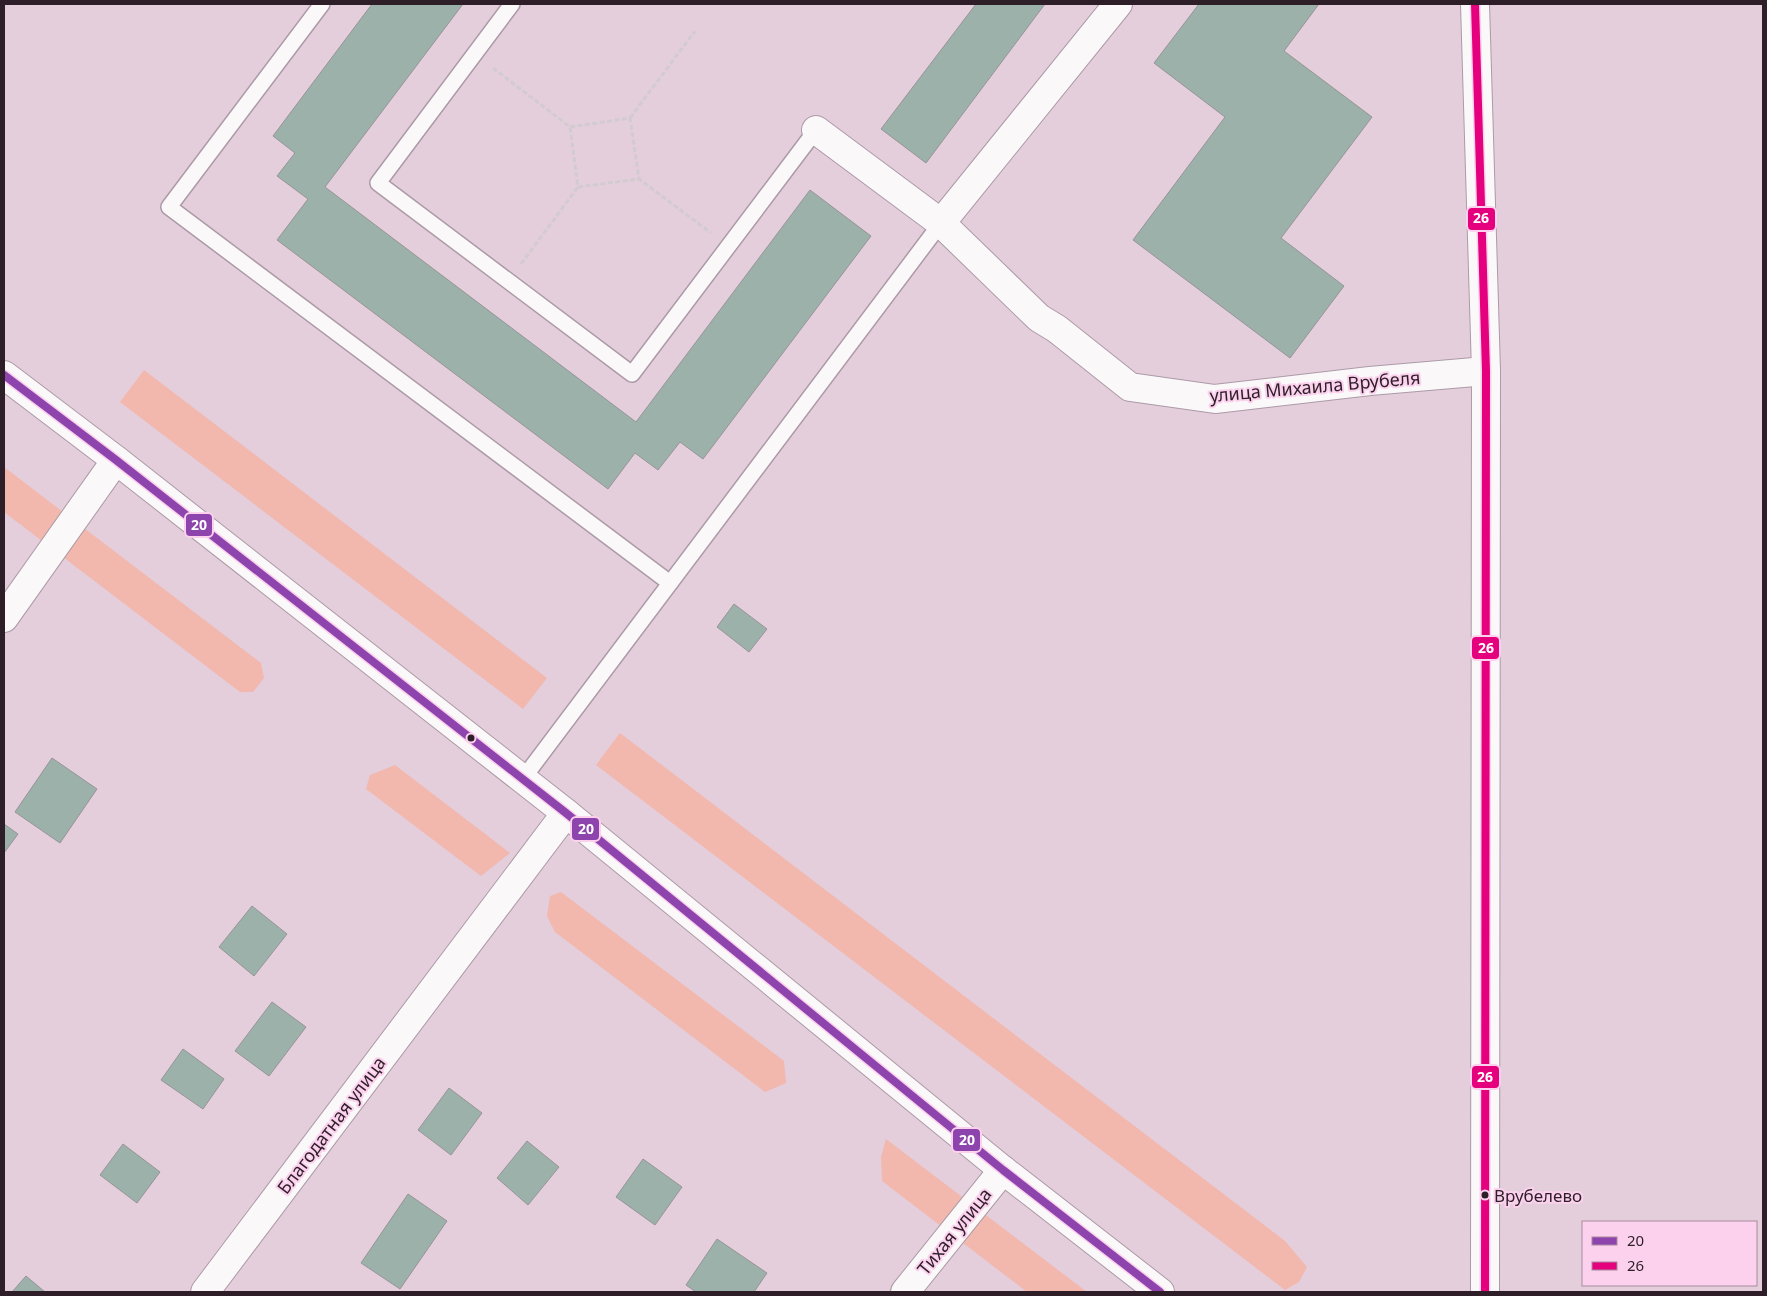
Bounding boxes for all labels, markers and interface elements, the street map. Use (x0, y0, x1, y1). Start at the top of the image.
line badge: 26 (1467, 207, 1496, 231)
text: 26 (1473, 208, 1489, 227)
street label: улица Михаила Врубеля (1209, 365, 1421, 407)
line badge: 20 (185, 513, 213, 537)
text: 20 (191, 515, 207, 534)
line badge: 26 (1471, 636, 1500, 660)
text: 26 (1478, 638, 1494, 657)
unlabelled marker (466, 733, 476, 743)
line badge: 20 (571, 817, 600, 841)
text: 20 (578, 819, 594, 838)
street label: Благодатная улица (271, 1051, 391, 1199)
line badge: 26 (1471, 1065, 1500, 1089)
text: 26 (1477, 1067, 1493, 1086)
line badge: 20 (952, 1128, 981, 1152)
text: 20 (959, 1130, 975, 1149)
street label: Тихая улица (911, 1182, 997, 1280)
place label: Врубелево (1494, 1184, 1582, 1207)
marker: Врубелево (1480, 1190, 1490, 1200)
legend (1582, 1221, 1757, 1286)
text: 20 (1627, 1230, 1644, 1250)
text: 26 (1627, 1255, 1644, 1275)

